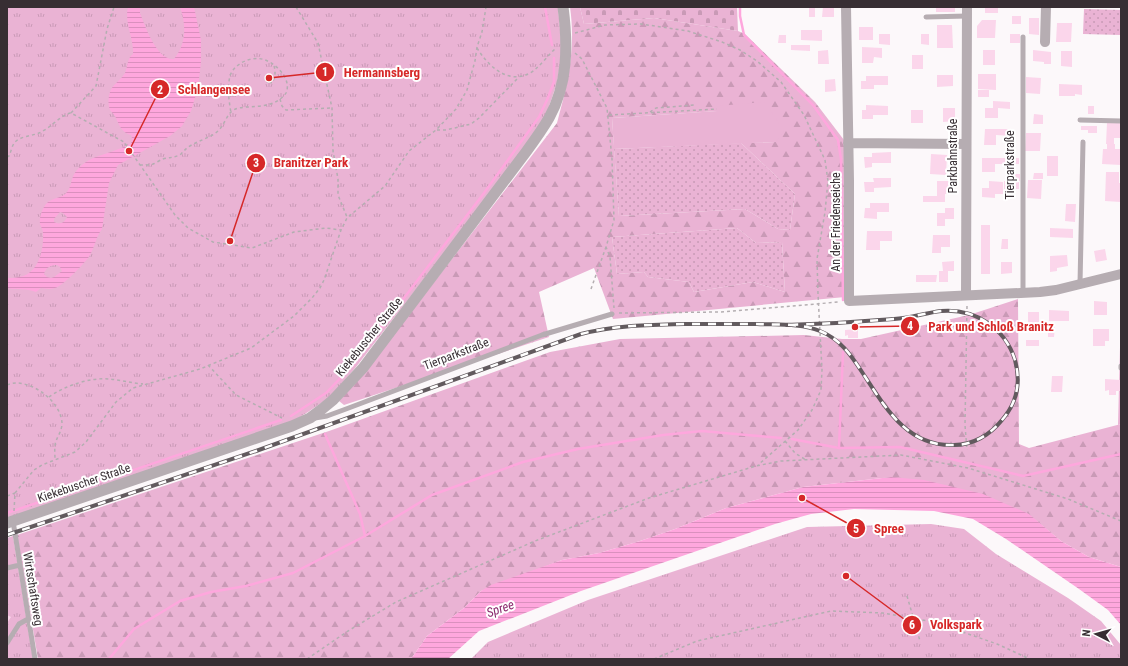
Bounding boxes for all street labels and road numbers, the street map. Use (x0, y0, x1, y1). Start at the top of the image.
street label: Parkbahnstraße (946, 118, 960, 193)
street label: Tierparkstraße (1003, 130, 1017, 200)
street label: An der Friedenseiche (829, 172, 843, 272)
street label: Kiekebuscher Straße (333, 295, 405, 379)
street label: Tierparkstraße (421, 335, 491, 373)
street label: Kiekebuscher Straße (36, 460, 133, 505)
street label: Wirtschaftsweg (20, 551, 46, 627)

